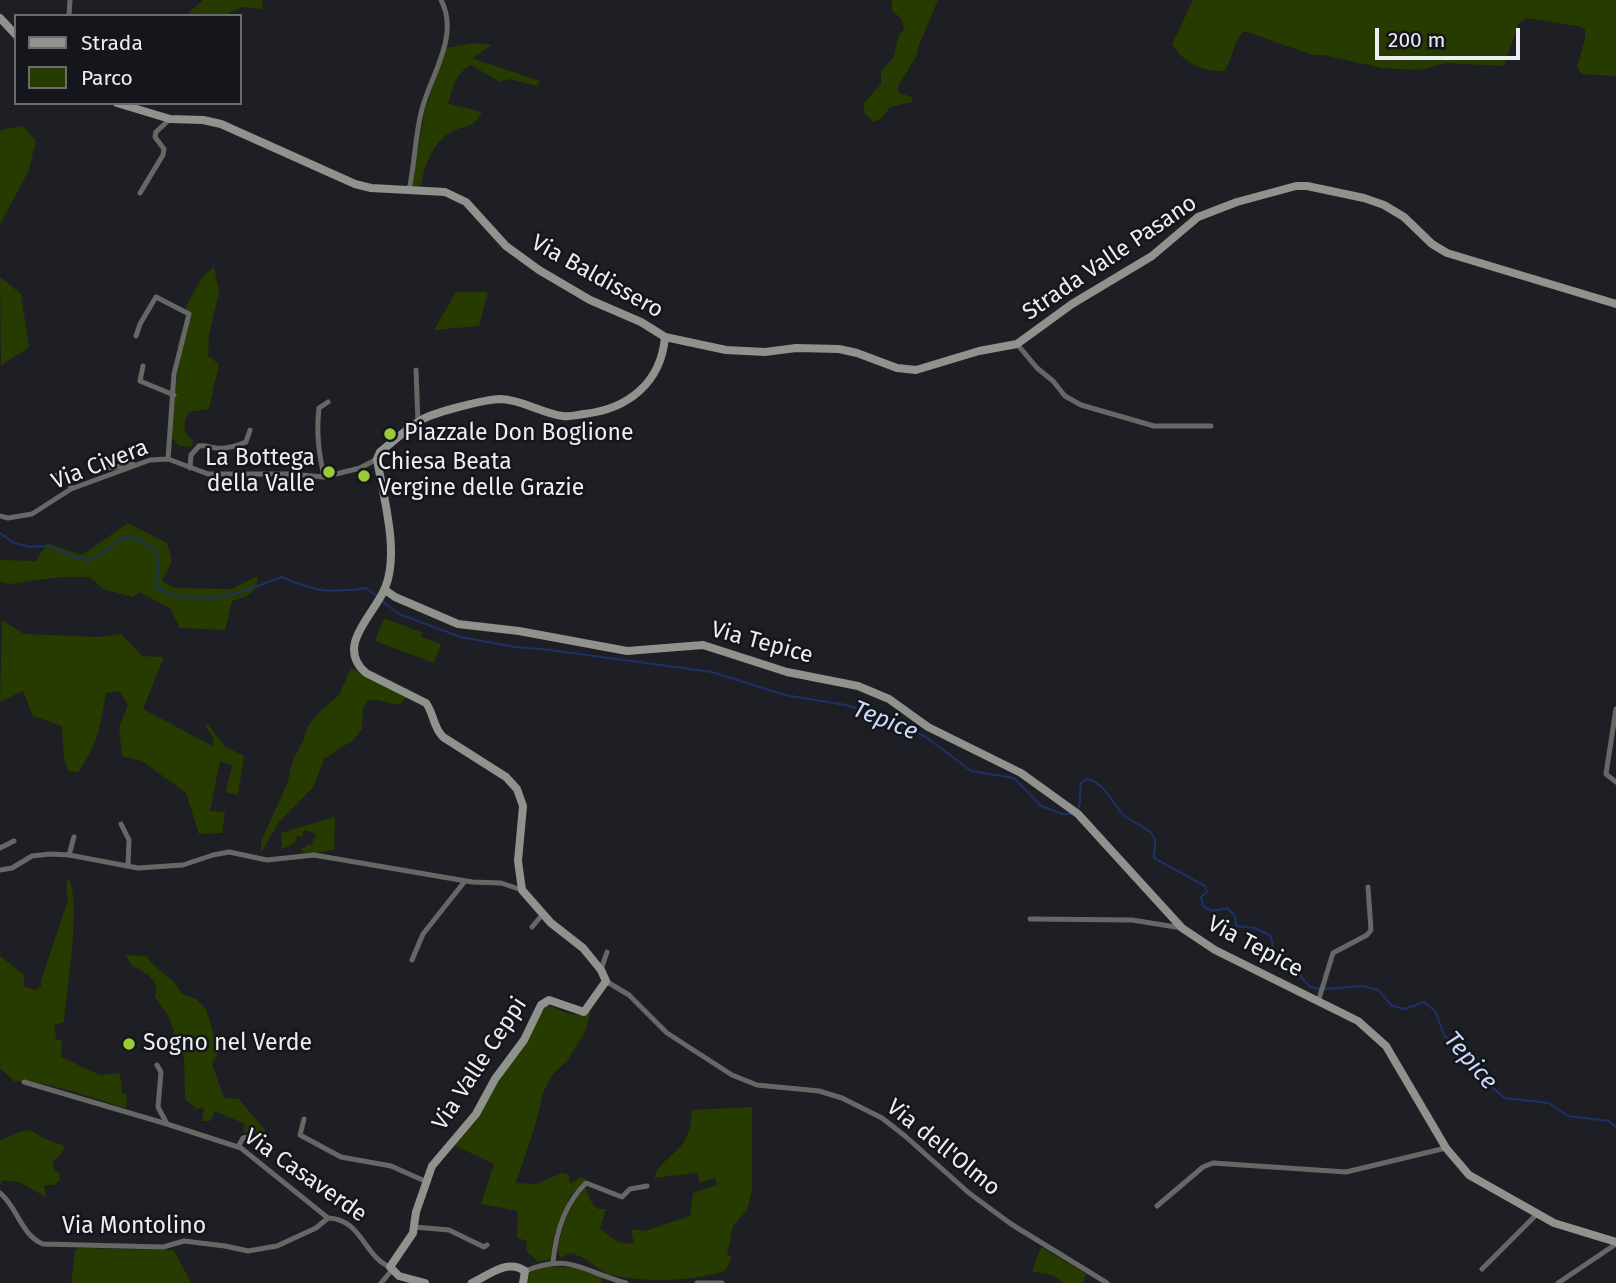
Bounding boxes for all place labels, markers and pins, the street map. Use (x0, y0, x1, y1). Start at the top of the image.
place label: Piazzale Don Boglione (404, 420, 634, 448)
marker: Piazzale Don Boglione (382, 426, 398, 442)
place label: La Bottega della Valle (205, 445, 315, 499)
place label: Chiesa Beata Vergine delle Grazie (378, 449, 584, 503)
marker: La Bottega della Valle (321, 464, 337, 480)
marker: Chiesa Beata Vergine delle Grazie (356, 468, 372, 484)
place label: Sogno nel Verde (143, 1030, 312, 1058)
marker: Sogno nel Verde (121, 1036, 137, 1052)

